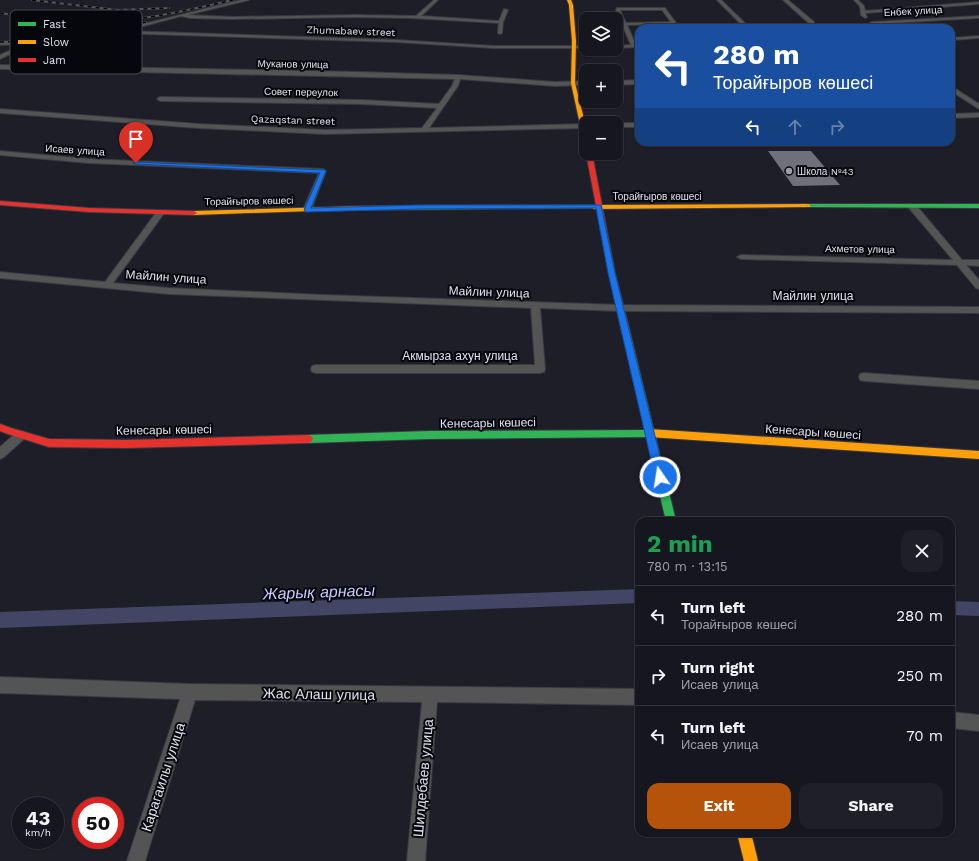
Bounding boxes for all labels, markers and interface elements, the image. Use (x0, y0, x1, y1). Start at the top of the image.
street label: Енбек улица (883, 4, 943, 18)
legend (10, 10, 142, 74)
map controls (579, 12, 623, 160)
button: layers (579, 12, 623, 56)
text: Fast (43, 18, 66, 31)
street label: Zhumabaev street (306, 24, 396, 38)
text: Slow (43, 36, 69, 49)
text: 280 m (713, 38, 800, 71)
icon: left (647, 40, 699, 92)
text: Jam (43, 54, 66, 67)
street label: Муканов улица (257, 58, 329, 70)
button: + (579, 64, 623, 108)
text: Торайғыров көшесі (713, 72, 873, 93)
street label: Совет переулок (264, 86, 339, 98)
street label: Qazaqstan street (251, 113, 336, 127)
button: − (579, 116, 623, 160)
icon: left (742, 116, 764, 138)
icon: ahead (784, 116, 806, 138)
icon: right (826, 116, 848, 138)
pin (119, 122, 153, 163)
icon: arrive (125, 128, 147, 150)
street label: Исаев улица (45, 142, 106, 158)
marker: Школа №43 (784, 166, 794, 176)
place label: Школа №43 (797, 166, 854, 177)
street label: Торайғыров көшесі (612, 191, 702, 202)
street label: Торайғыров көшесі (204, 195, 294, 207)
street label: Ахметов улица (825, 243, 896, 255)
street label: Майлин улица (125, 267, 207, 287)
street label: Майлин улица (448, 284, 530, 300)
street label: Майлин улица (773, 289, 854, 303)
street label: Акмырза ахун улица (402, 349, 518, 363)
street label: Кенесары көшесі (440, 415, 536, 431)
street label: Кенесары көшесі (116, 422, 212, 438)
street label: Кенесары көшесі (765, 422, 861, 442)
position arrow (639, 456, 681, 498)
text: 2 min (647, 530, 713, 558)
button: close (901, 530, 943, 572)
text: 780 m · 13:15 (647, 559, 728, 574)
water label: Жарық арнасы (261, 581, 376, 603)
text: Turn left (681, 599, 745, 617)
icon: left (647, 605, 669, 627)
text: 280 m (896, 607, 943, 625)
text: Торайғыров көшесі (681, 617, 797, 632)
text: Turn right (681, 659, 754, 677)
icon: right (647, 665, 669, 687)
text: 250 m (897, 667, 943, 685)
text: Исаев улица (681, 677, 758, 692)
street label: Жас Алаш улица (263, 685, 376, 703)
street label: Шилдебаев улица (410, 718, 436, 838)
text: Turn left (681, 719, 745, 737)
street label: Карагаилы улица (138, 720, 188, 833)
icon: left (647, 725, 669, 747)
text: 70 m (906, 727, 943, 745)
text: Исаев улица (681, 737, 758, 752)
button: Exit (647, 783, 791, 829)
button: Share (799, 783, 943, 829)
speed limit sign: 50 (72, 797, 124, 849)
text: 43 (26, 806, 50, 830)
text: km/h (25, 827, 51, 838)

